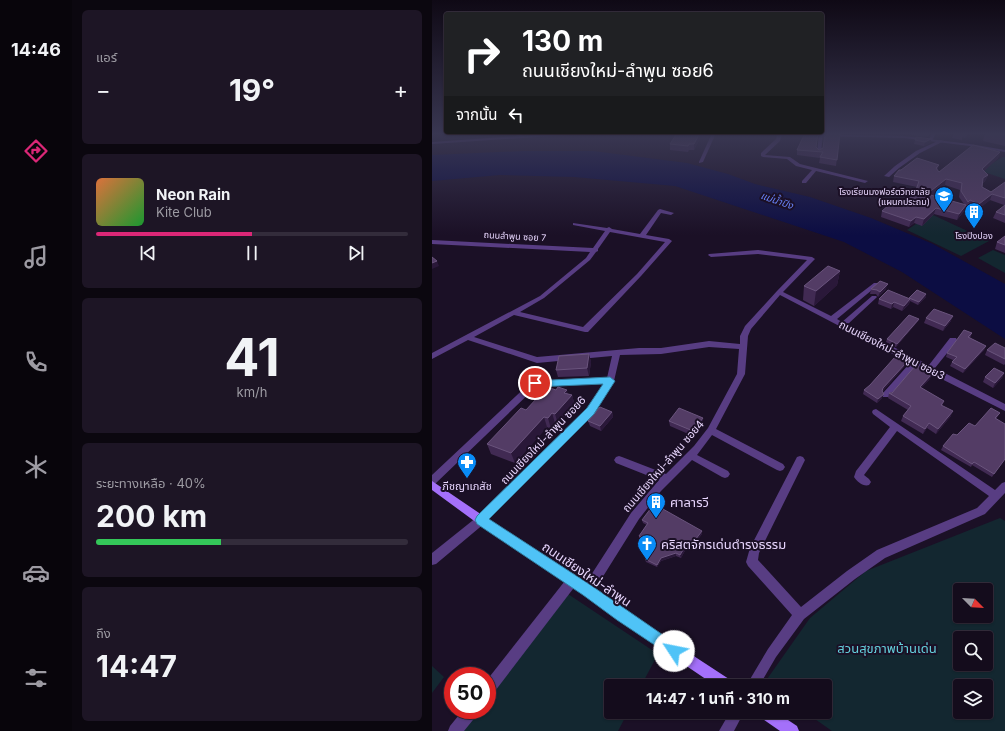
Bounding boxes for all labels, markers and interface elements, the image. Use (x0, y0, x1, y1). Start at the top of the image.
text: 130 m (522, 24, 603, 58)
icon: right (456, 28, 508, 80)
text: 14:46 (11, 39, 61, 60)
text: แอร์ (96, 49, 117, 65)
text: ถนนเชียงใหม่-ลำพูน ซอย6 (522, 60, 714, 81)
text: 19° (229, 72, 275, 108)
text: − (96, 77, 111, 103)
text: + (393, 77, 408, 103)
icon: left (505, 104, 527, 126)
text: จากนั้น (456, 105, 497, 124)
icon: directions (22, 137, 50, 165)
text: Neon Rain (156, 185, 230, 204)
school or university icon: โรงเรียนมงฟอร์ตวิทยาลัย (แผนกประถม) (933, 185, 955, 213)
place label: โรงเรียนมงฟอร์ตวิทยาลัย (แผนกประถม) (839, 186, 930, 207)
water label: แม่น้ำปิง (759, 188, 796, 211)
building icon: โรงปิงปอง (963, 201, 985, 229)
text: Kite Club (156, 204, 212, 220)
street label: ถนนลำพูน ซอย 7 (483, 229, 547, 244)
place label: โรงปิงปอง (955, 230, 993, 241)
icon: previous (137, 242, 159, 264)
icon: pause (241, 242, 263, 264)
icon: next (345, 242, 367, 264)
icon: music (22, 243, 50, 271)
street label: ถนนเชียงใหม่-ลำพูน ซอย3 (837, 317, 948, 383)
text: 41 (224, 326, 280, 389)
icon: phone (22, 348, 50, 376)
pin (518, 366, 552, 400)
icon: arrive (524, 372, 546, 394)
text: km/h (237, 384, 267, 400)
street label: ถนนเชียงใหม่-ลำพูน ซอย6 (497, 393, 589, 487)
street label: ถนนเชียงใหม่-ลำพูน ซอย4 (619, 417, 707, 515)
pharmacy icon: ภีชญาเภสัช (456, 451, 478, 479)
icon: climate (22, 453, 50, 481)
text: ระยะทางเหลือ · 40% (96, 475, 206, 491)
place label: ภีชญาเภสัช (442, 479, 492, 493)
building icon: ศาลารวี (645, 491, 667, 519)
place label: ศาลารวี (670, 494, 709, 510)
text: 200 km (96, 498, 207, 534)
church icon: คริสตจักรเด่นดำรงธรรม (636, 533, 658, 561)
place label: คริสตจักรเด่นดำรงธรรม (661, 536, 786, 552)
street label: ถนนเชียงใหม่-ลำพูน (539, 538, 635, 610)
icon: car (22, 559, 50, 587)
north arrow (953, 583, 993, 623)
map controls (953, 583, 993, 719)
text: ถึง (96, 625, 111, 641)
position arrow (653, 630, 695, 672)
button: search (953, 631, 993, 671)
park label: สวนสุขภาพบ้านเด่น (837, 640, 937, 656)
text: 14:47 (96, 648, 177, 684)
icon: filters (22, 664, 50, 692)
speed limit sign: 50 (444, 667, 496, 719)
button: layers (953, 679, 993, 719)
text: 14:47 · 1 นาที · 310 m (646, 689, 790, 708)

